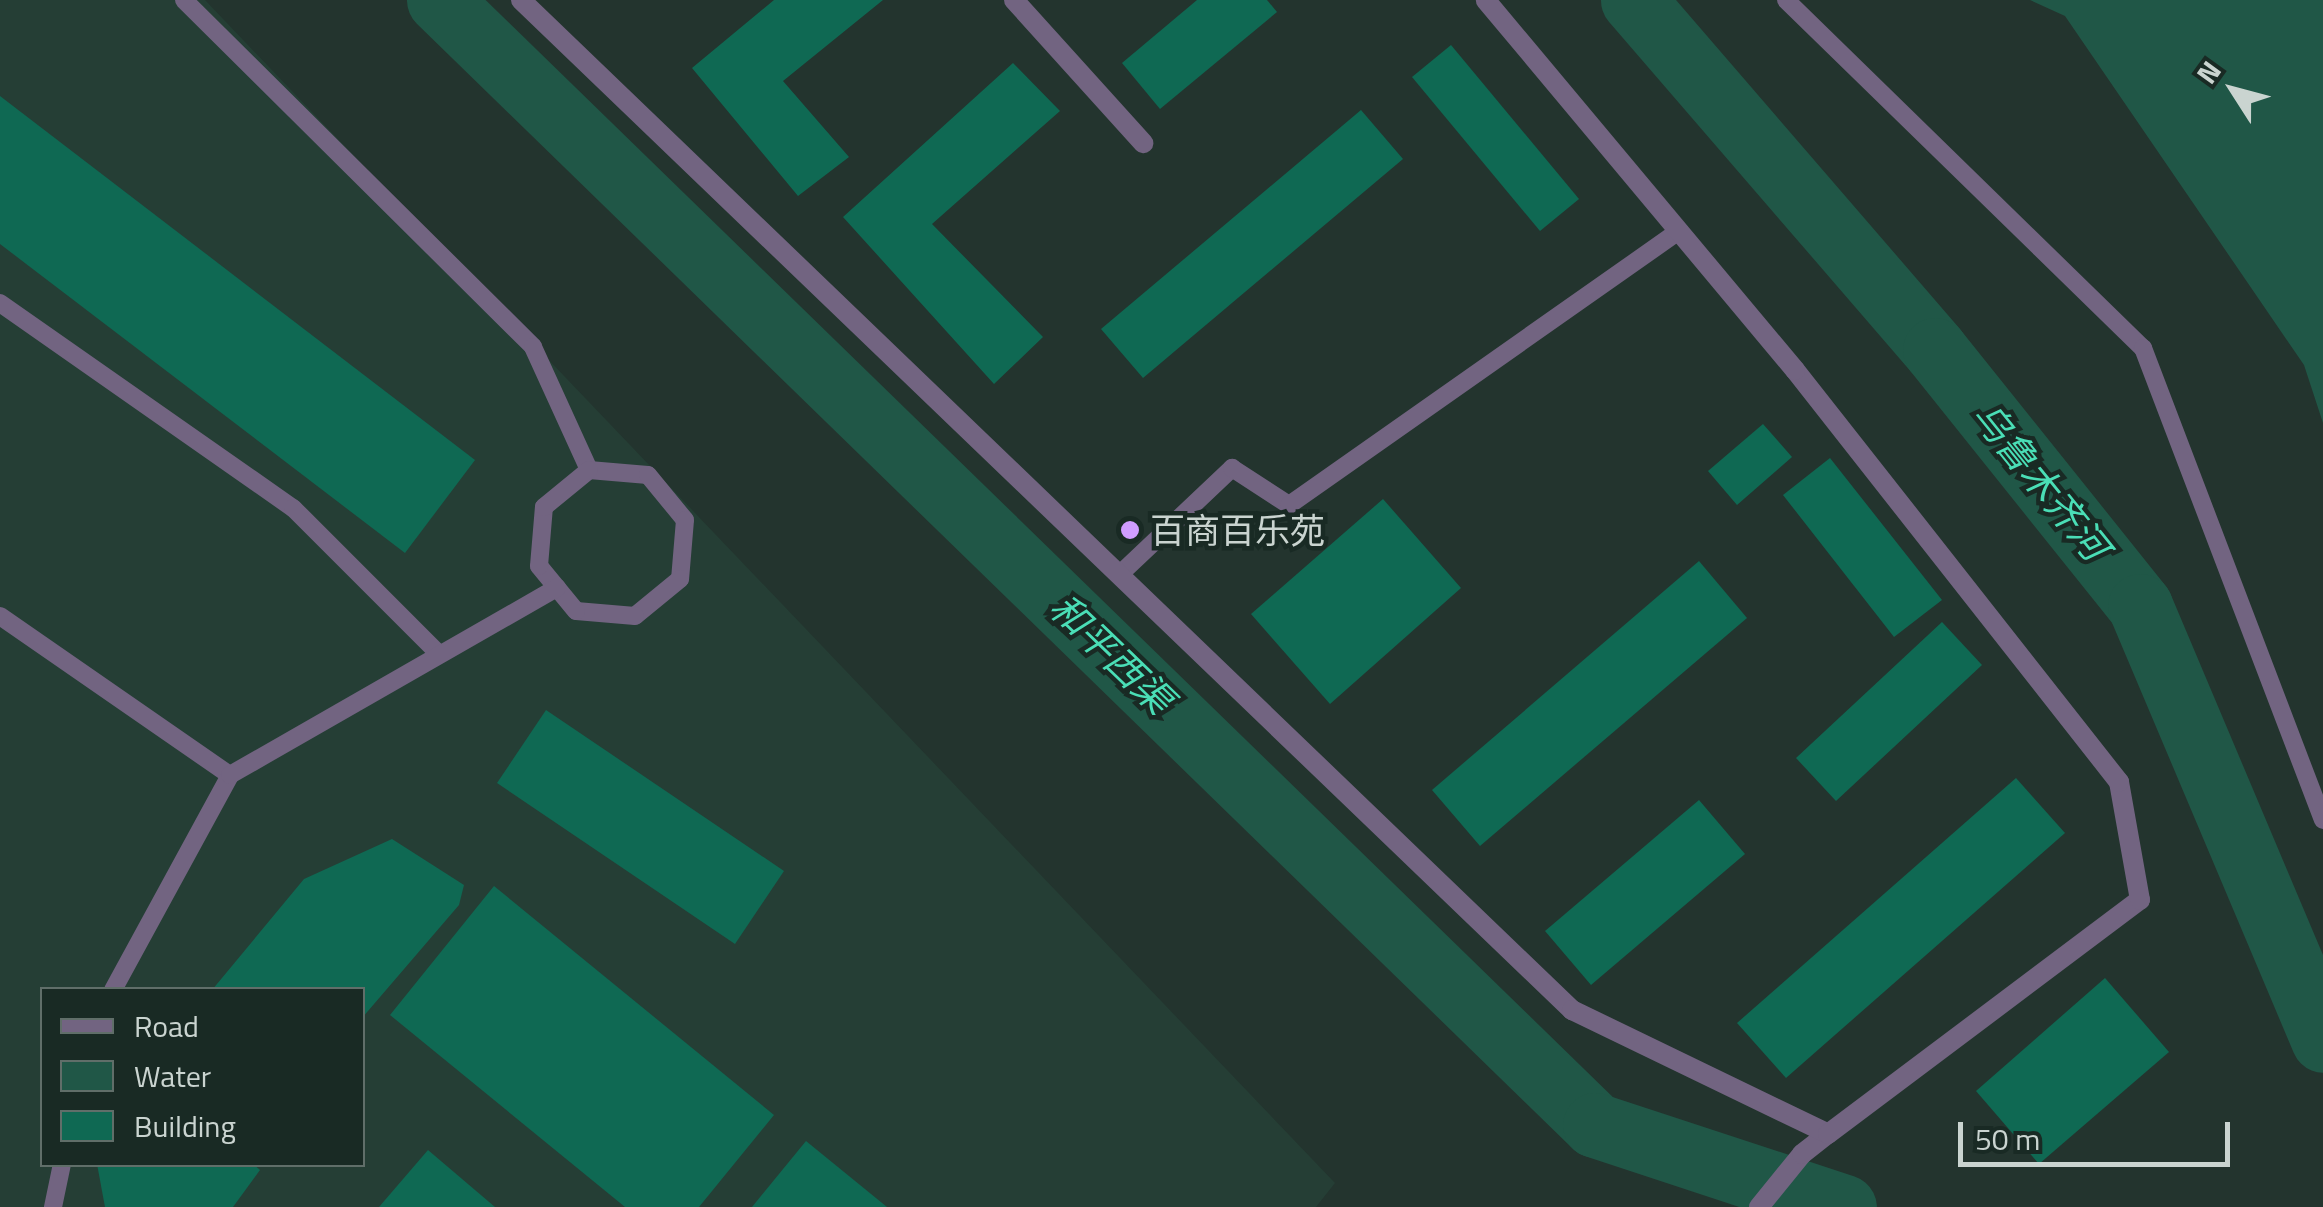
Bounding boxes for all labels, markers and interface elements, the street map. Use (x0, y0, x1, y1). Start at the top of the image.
north arrow (2183, 40, 2283, 140)
text: N (2185, 52, 2231, 93)
water label: 乌鲁木齐河 (1962, 393, 2118, 569)
place label: 百商百乐苑 (1150, 509, 1325, 551)
marker: 百商百乐苑 (1119, 519, 1141, 541)
water label: 和平西渠 (1040, 585, 1182, 723)
legend (40, 987, 365, 1167)
text: Road (134, 1003, 199, 1049)
text: Water (134, 1053, 211, 1099)
scale bar (1963, 1102, 2236, 1164)
text: Building (134, 1103, 236, 1149)
text: 50 m (1975, 1116, 2040, 1162)

